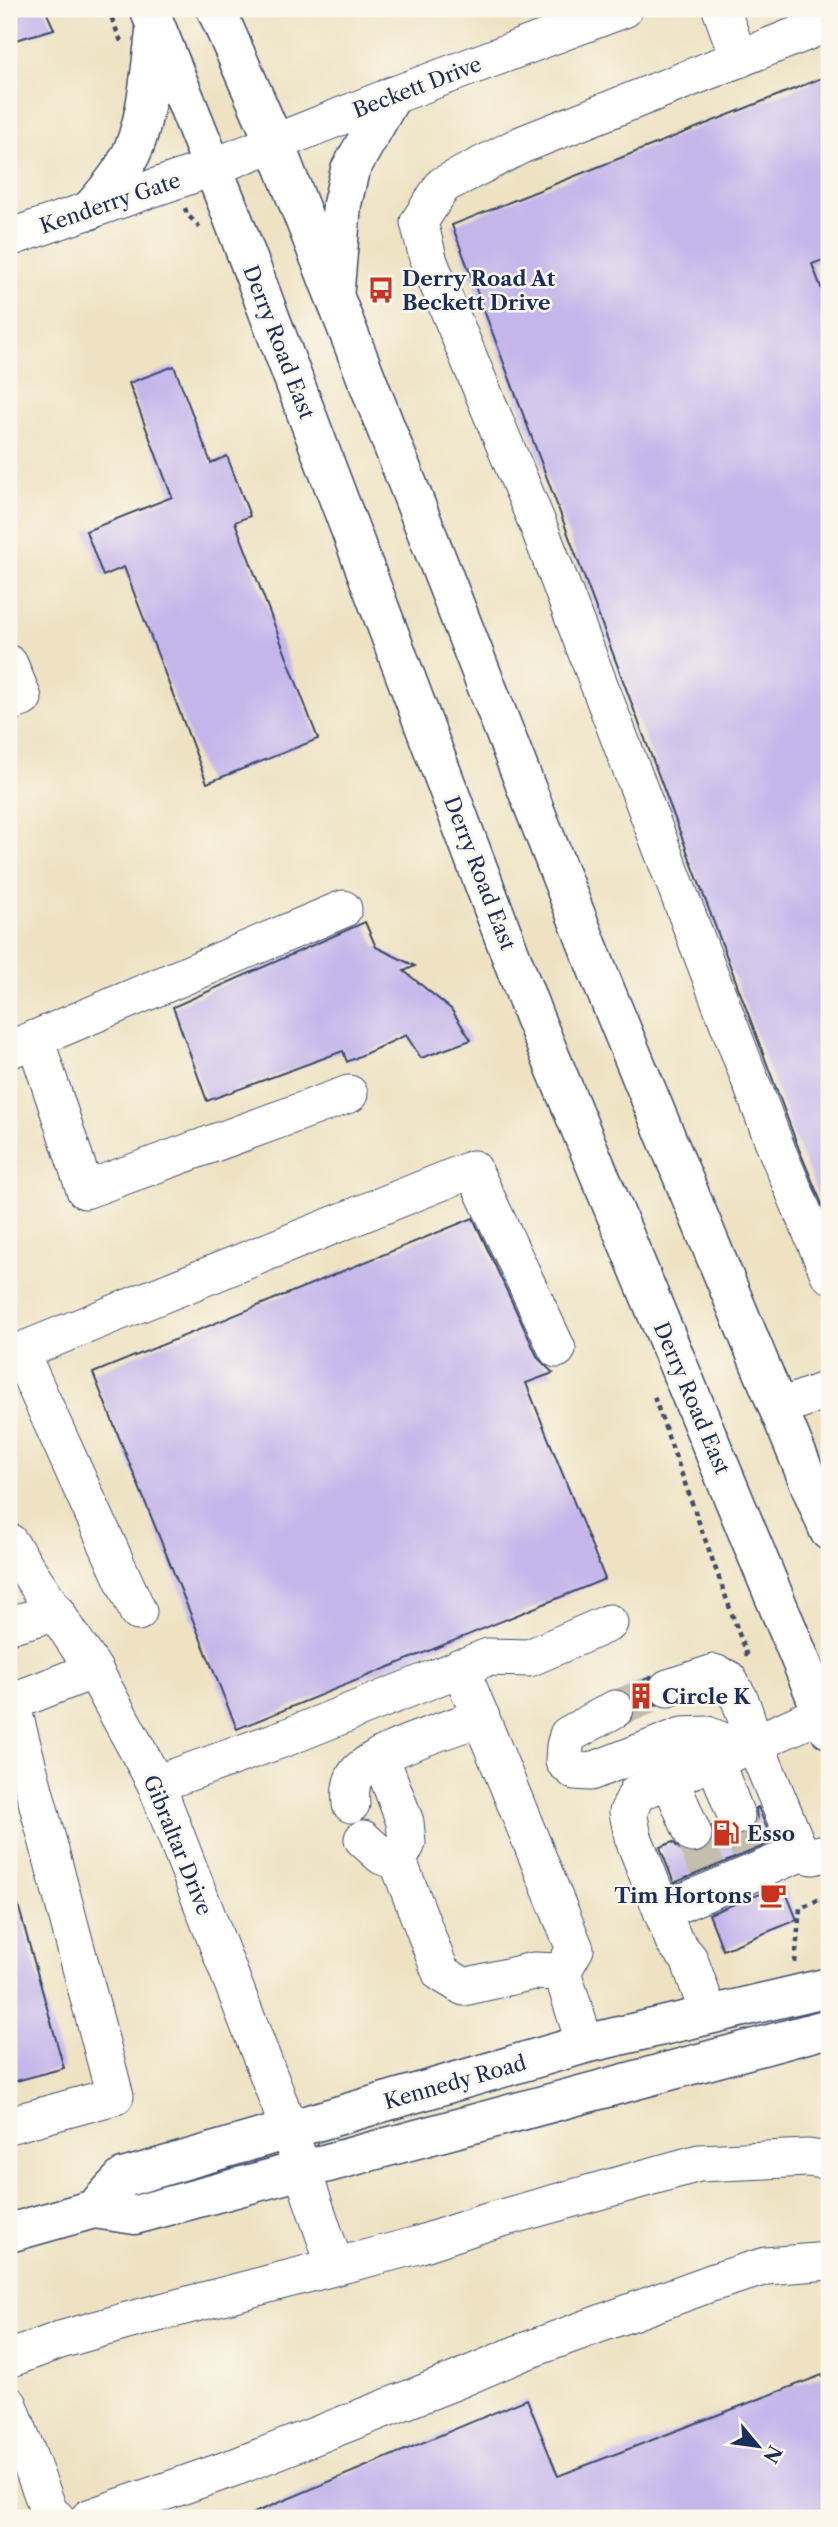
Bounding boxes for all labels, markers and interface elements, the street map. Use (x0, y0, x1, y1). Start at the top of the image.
street label: Beckett Drive (349, 51, 485, 123)
street label: Kenderry Gate (37, 167, 183, 239)
street label: Derry Road East (238, 262, 320, 423)
place label: Derry Road At Beckett Drive (402, 266, 556, 315)
bus stop icon: Derry Road At Beckett Drive (366, 275, 396, 305)
street label: Derry Road East (439, 793, 521, 954)
street label: Derry Road East (649, 1318, 736, 1478)
building icon: Circle K (626, 1681, 656, 1711)
place label: Circle K (662, 1684, 751, 1709)
street label: Gibraltar Drive (138, 1771, 218, 1919)
fuel station icon: Esso (711, 1818, 741, 1848)
place label: Esso (747, 1821, 795, 1846)
cafe icon: Tim Hortons (758, 1880, 788, 1910)
place label: Tim Hortons (614, 1883, 752, 1908)
street label: Kennedy Road (381, 2050, 529, 2114)
north arrow (722, 2412, 792, 2482)
text: N (758, 2441, 786, 2467)

